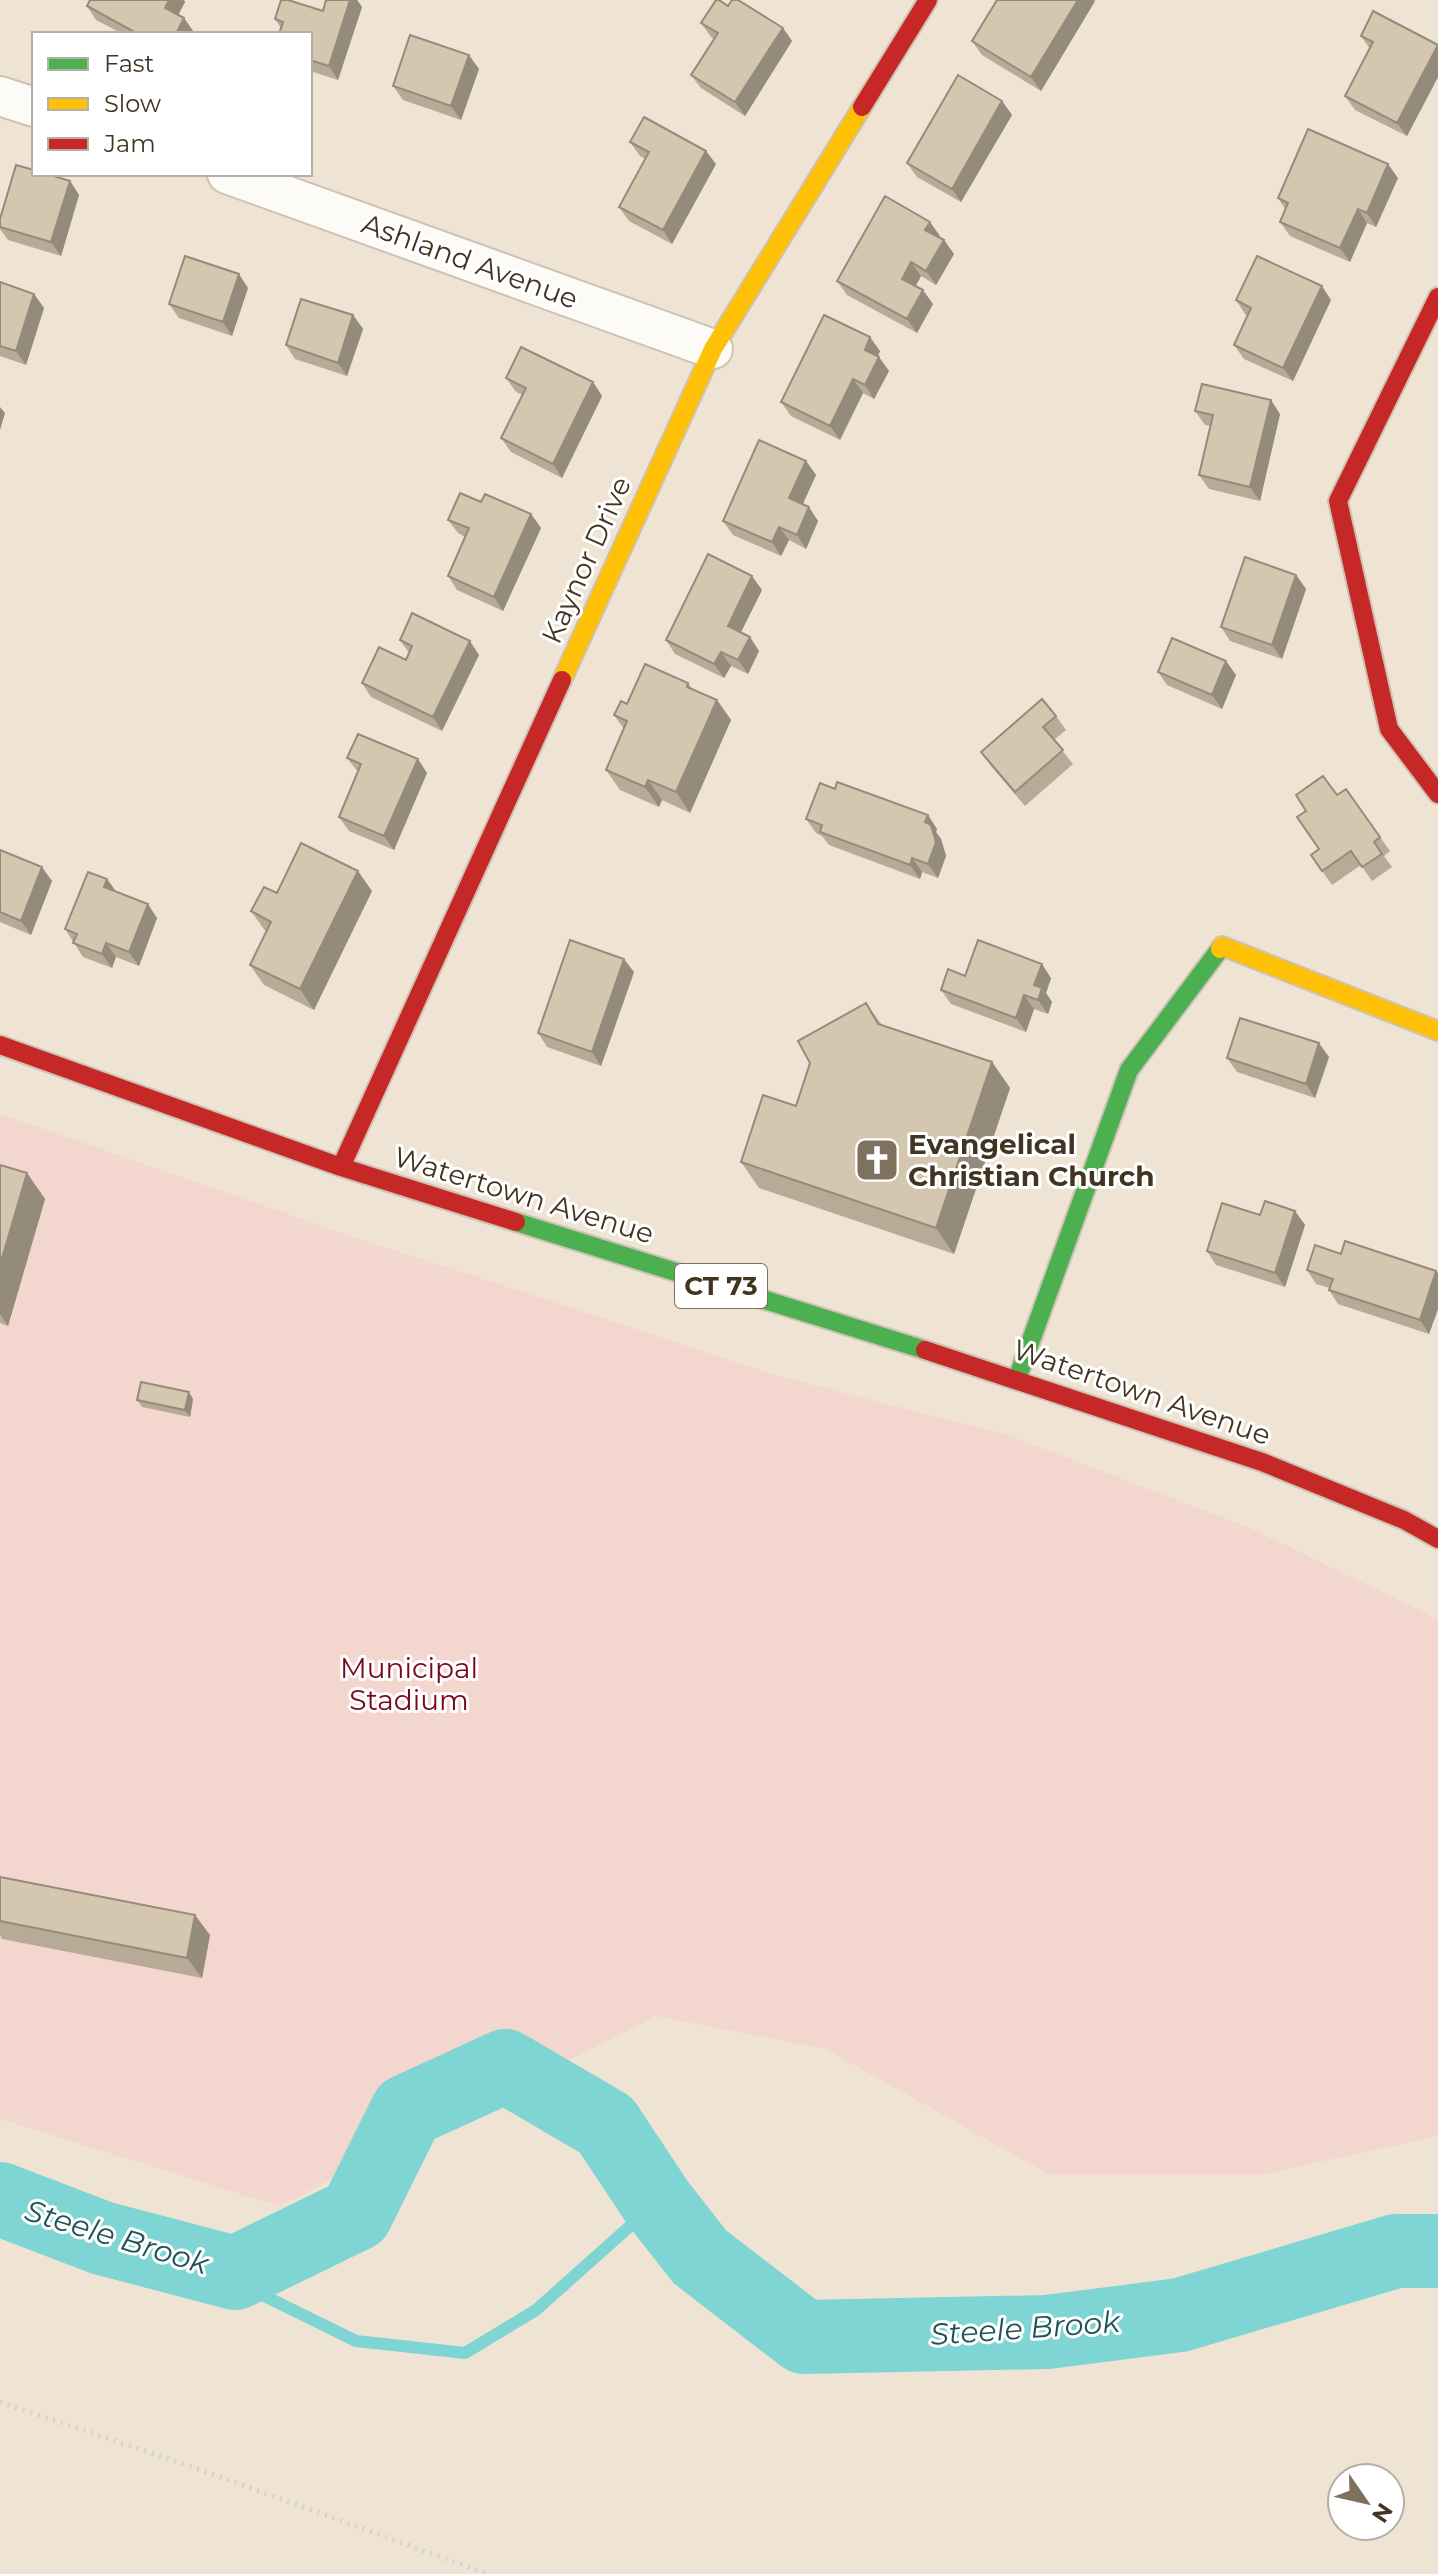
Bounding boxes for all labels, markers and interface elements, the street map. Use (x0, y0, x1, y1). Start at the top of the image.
legend (32, 32, 312, 176)
text: Fast (104, 49, 155, 78)
text: Slow (104, 89, 161, 118)
text: Jam (103, 129, 156, 158)
street label: Ashland Avenue (357, 206, 583, 316)
street label: Kaynor Drive (534, 471, 638, 649)
place label: Evangelical Christian Church (908, 1127, 1155, 1193)
church icon: Evangelical Christian Church (853, 1136, 901, 1184)
street label: Watertown Avenue (390, 1139, 658, 1251)
road number: CT 73 (675, 1264, 767, 1308)
street label: Watertown Avenue (1009, 1332, 1275, 1452)
park label: Municipal Stadium (340, 1651, 478, 1717)
water label: Steele Brook (21, 2192, 214, 2283)
water label: Steele Brook (929, 2303, 1122, 2353)
north arrow (1326, 2462, 1406, 2542)
text: N (1366, 2498, 1398, 2528)

